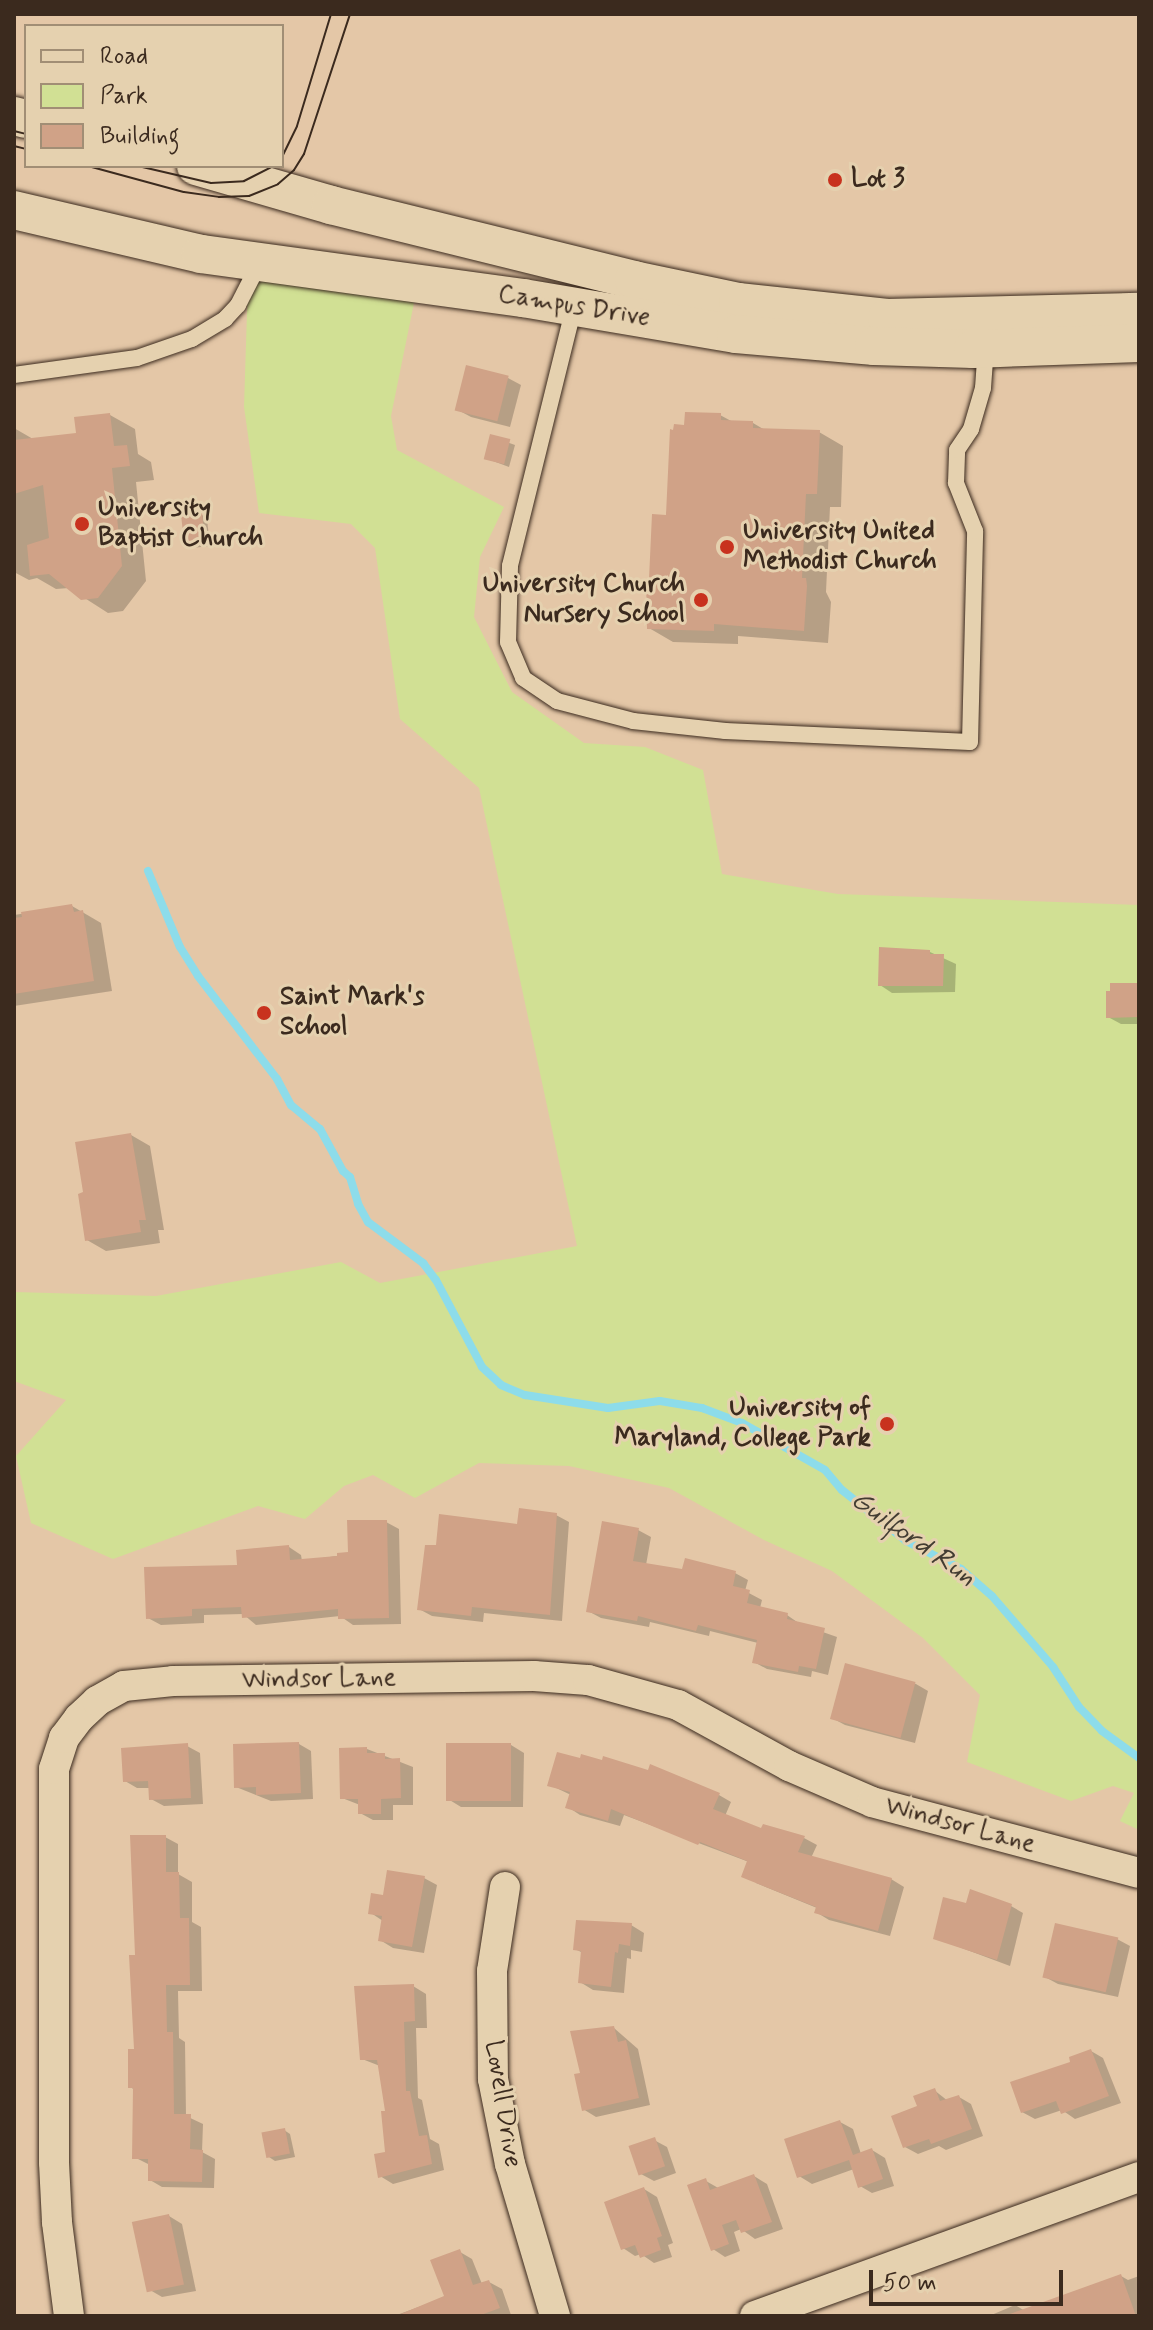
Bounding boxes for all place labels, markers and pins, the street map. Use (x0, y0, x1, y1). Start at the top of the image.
place label: Lot 3 (851, 164, 905, 196)
marker: Lot 3 (826, 171, 844, 189)
place label: University Baptist Church (98, 493, 263, 554)
marker: University Baptist Church (73, 515, 91, 533)
place label: University United Methodist Church (743, 516, 937, 578)
marker: University United Methodist Church (718, 538, 736, 556)
place label: University Church Nursery School (483, 569, 685, 630)
marker: University Church Nursery School (692, 591, 710, 609)
place label: Saint Mark's School (280, 982, 424, 1044)
marker: Saint Mark's School (255, 1004, 273, 1022)
place label: University of Maryland, College Park (616, 1393, 871, 1454)
marker: University of Maryland, College Park (878, 1415, 896, 1433)

